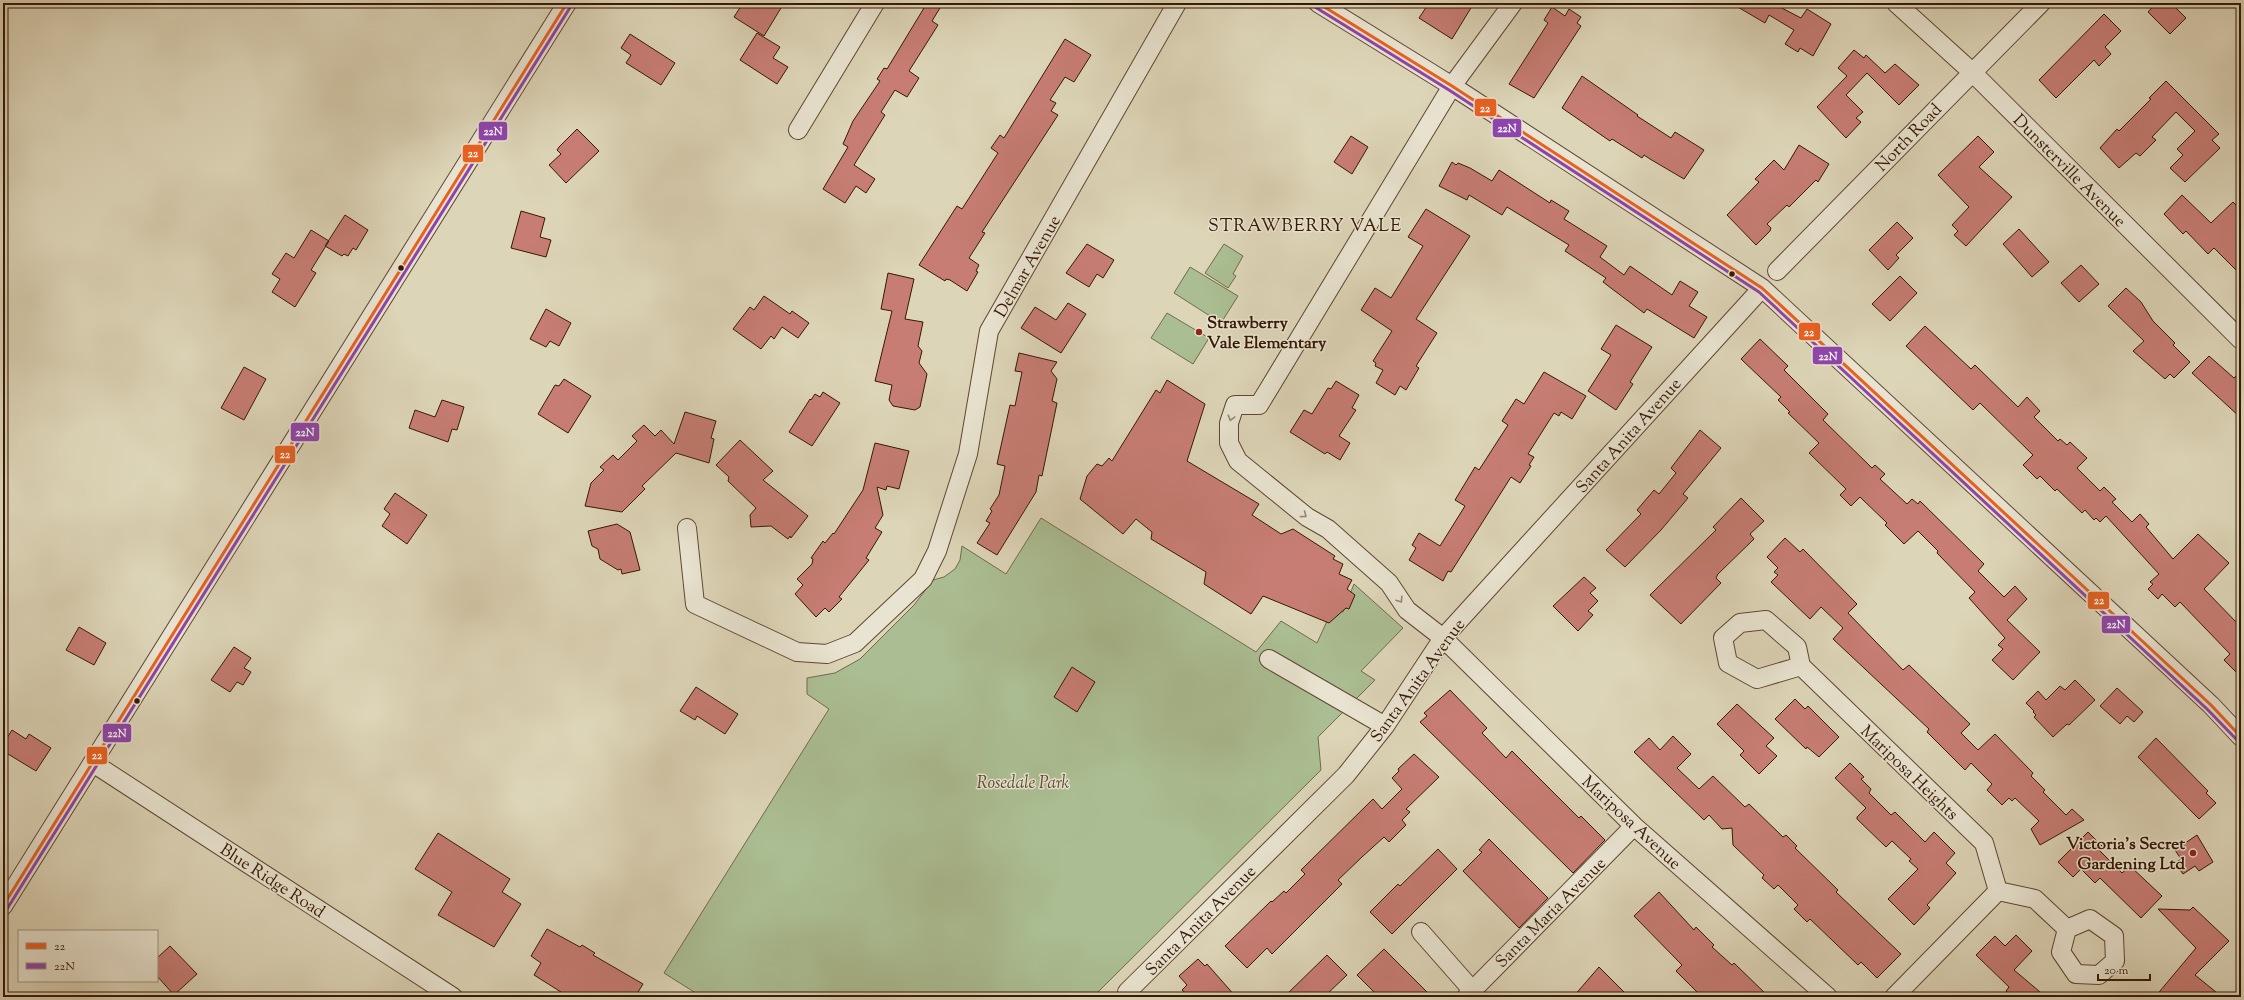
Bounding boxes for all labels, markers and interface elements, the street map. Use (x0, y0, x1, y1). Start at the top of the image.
line badge: 22 (1474, 98, 1497, 117)
street label: North Road (1871, 99, 1948, 178)
text: 22 (1480, 101, 1491, 117)
street label: Dunsterville Avenue (2007, 109, 2131, 234)
line badge: 22N (1492, 118, 1522, 138)
line badge: 22N (478, 121, 508, 141)
text: 22N (1497, 121, 1517, 137)
text: 22N (483, 124, 503, 140)
line badge: 22 (462, 144, 484, 163)
text: 22 (468, 146, 479, 162)
street label: Delmar Avenue (990, 211, 1068, 323)
district label: STRAWBERRY VALE (1208, 214, 1402, 240)
unlabelled marker (396, 263, 406, 273)
unlabelled marker (1727, 269, 1737, 279)
place label: Strawberry Vale Elementary (1207, 312, 1327, 356)
line badge: 22 (1798, 322, 1821, 341)
text: 22 (1804, 325, 1815, 341)
marker: Strawberry Vale Elementary (1194, 327, 1204, 337)
line badge: 22N (1812, 346, 1843, 365)
text: 22N (1818, 349, 1838, 365)
street label: Santa Anita Avenue (1571, 373, 1688, 499)
one-way arrow (1227, 415, 1235, 422)
line badge: 22N (290, 422, 320, 442)
text: 22N (295, 425, 315, 441)
line badge: 22 (274, 445, 296, 464)
text: 22 (280, 447, 291, 463)
one-way arrow (1299, 510, 1306, 517)
line badge: 22 (2087, 591, 2110, 610)
text: 22 (2094, 593, 2105, 609)
one-way arrow (1395, 596, 1403, 603)
street label: Santa Anita Avenue (1365, 614, 1472, 748)
line badge: 22N (2101, 615, 2131, 634)
text: 22N (2106, 617, 2126, 633)
unlabelled marker (132, 696, 142, 706)
street label: Mariposa Heights (1854, 720, 1963, 827)
line badge: 22N (102, 723, 132, 743)
text: 22N (107, 726, 127, 742)
line badge: 22 (86, 746, 108, 765)
text: 22 (92, 748, 103, 764)
street label: Mariposa Avenue (1576, 771, 1686, 876)
park label: Rosedale Park (977, 772, 1070, 796)
place label: Victoria's Secret Gardening Ltd (2066, 833, 2185, 877)
street label: Blue Ridge Road (215, 839, 329, 925)
marker: Victoria's Secret Gardening Ltd (2188, 848, 2198, 858)
street label: Santa Maria Avenue (1491, 853, 1612, 974)
street label: Santa Anita Avenue (1141, 861, 1262, 982)
legend (18, 930, 158, 982)
text: 22 (54, 938, 66, 956)
scale bar (2098, 956, 2150, 982)
text: 22N (54, 958, 75, 976)
text: 20 m (2104, 962, 2129, 980)

